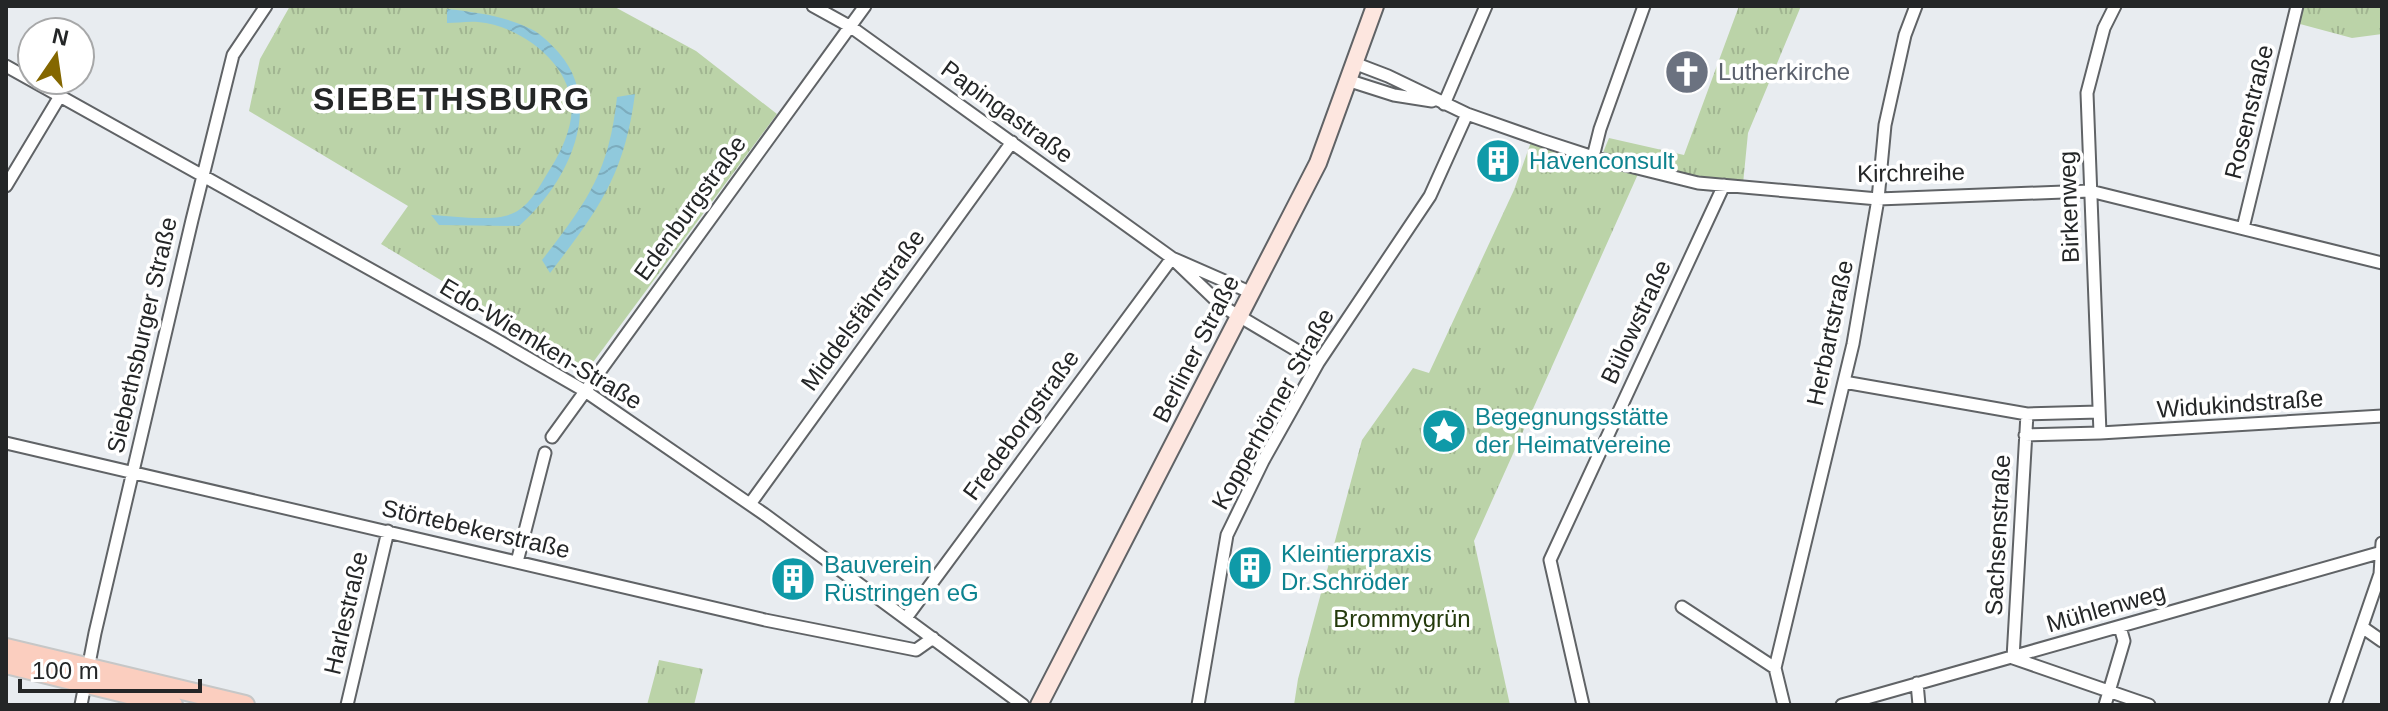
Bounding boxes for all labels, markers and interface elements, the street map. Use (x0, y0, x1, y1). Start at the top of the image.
north arrow (16, 16, 96, 96)
text: N (50, 23, 71, 51)
street label: Rosenstraße (2219, 42, 2278, 182)
church icon: Lutherkirche (1663, 48, 1711, 96)
street label: Papingastraße (936, 55, 1078, 168)
place label: Lutherkirche (1718, 58, 1850, 85)
district label: SIEBETHSBURG (313, 81, 591, 117)
street label: Edenburgstraße (628, 130, 751, 285)
building icon: Havenconsult (1474, 137, 1522, 185)
place label: Havenconsult (1529, 147, 1675, 174)
street label: Birkenweg (2053, 151, 2084, 263)
street label: Kirchreihe (1857, 158, 1965, 187)
street label: Siebethsburger Straße (101, 214, 182, 456)
street label: Middelsfährstraße (795, 224, 930, 395)
street label: Bülowstraße (1595, 256, 1676, 388)
street label: Herbartstraße (1801, 258, 1858, 408)
street label: Berliner Straße (1147, 271, 1244, 427)
street label: Edo-Wiemken-Straße (435, 273, 647, 415)
street label: Kopperhörner Straße (1206, 304, 1339, 514)
street label: Fredeborgstraße (957, 344, 1084, 505)
street label: Widukindstraße (2156, 384, 2324, 423)
place label: Begegnungsstätte der Heimatvereine (1475, 403, 1671, 458)
place icon: Begegnungsstätte der Heimatvereine (1420, 407, 1468, 455)
street label: Sachsenstraße (1980, 454, 2015, 616)
street label: Störtebekerstraße (379, 494, 573, 563)
place label: Kleintierpraxis Dr.Schröder (1281, 540, 1432, 595)
building icon: Kleintierpraxis Dr.Schröder (1226, 544, 1274, 592)
street label: Harlestraße (318, 549, 373, 677)
place label: Bauverein Rüstringen eG (824, 551, 979, 606)
building icon: Bauverein Rüstringen eG (769, 555, 817, 603)
street label: Mühlenweg (2043, 578, 2169, 637)
park label: Brommygrün (1333, 605, 1471, 632)
scale bar (20, 643, 200, 693)
text: 100 m (32, 657, 99, 684)

